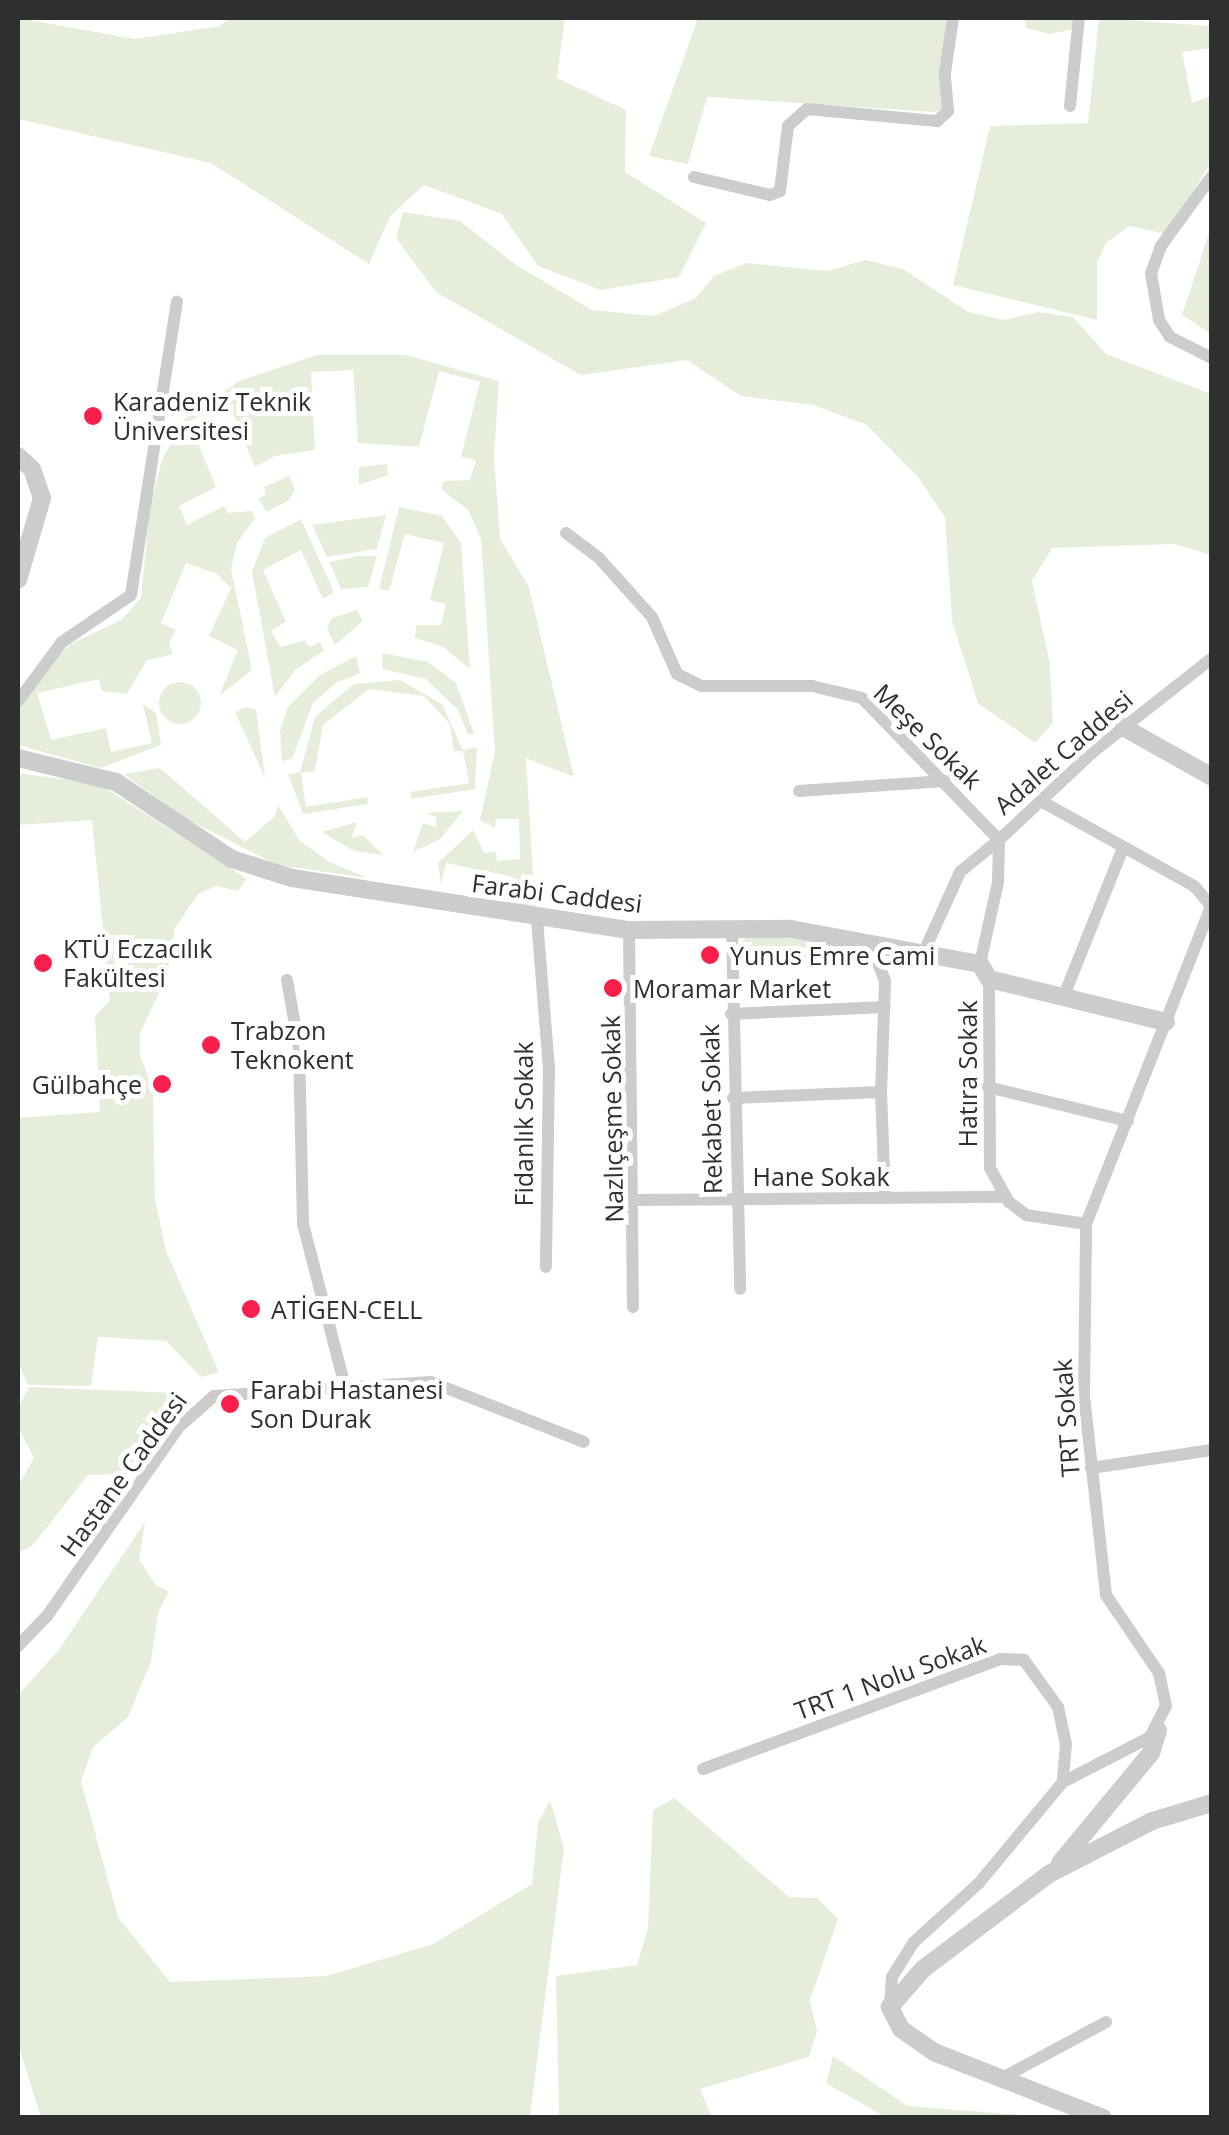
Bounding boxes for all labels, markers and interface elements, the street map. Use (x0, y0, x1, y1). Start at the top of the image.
place label: Karadeniz Teknik Üniversitesi (113, 387, 311, 446)
marker: Karadeniz Teknik Üniversitesi (82, 405, 104, 427)
street label: Meşe Sokak (868, 677, 988, 795)
street label: Adalet Caddesi (988, 684, 1138, 820)
street label: Farabi Caddesi (470, 868, 644, 918)
place label: KTÜ Eczacılık Fakültesi (63, 934, 212, 993)
place label: Yunus Emre Cami (730, 940, 935, 970)
marker: Yunus Emre Cami (699, 944, 721, 966)
marker: KTÜ Eczacılık Fakültesi (32, 952, 54, 974)
place label: Moramar Market (633, 973, 831, 1003)
marker: Moramar Market (602, 977, 624, 999)
street label: Hatıra Sokak (952, 1000, 982, 1148)
street label: Nazlıçeşme Sokak (595, 1015, 629, 1223)
place label: Trabzon Teknokent (231, 1016, 354, 1075)
street label: Rekabet Sokak (695, 1024, 727, 1194)
marker: Trabzon Teknokent (200, 1034, 222, 1056)
street label: Fidanlık Sokak (508, 1042, 538, 1206)
place label: Gülbahçe (32, 1069, 142, 1099)
marker: Gülbahçe (151, 1073, 173, 1095)
street label: Hane Sokak (752, 1161, 890, 1191)
place label: ATİGEN-CELL (271, 1294, 422, 1324)
marker: ATİGEN-CELL (240, 1298, 262, 1320)
street label: TRT Sokak (1047, 1358, 1085, 1478)
place label: Farabi Hastanesi Son Durak (250, 1375, 444, 1434)
street label: Hastane Caddesi (53, 1386, 193, 1562)
marker: Farabi Hastanesi Son Durak (219, 1393, 241, 1415)
street label: TRT 1 Nolu Sokak (790, 1629, 990, 1725)

